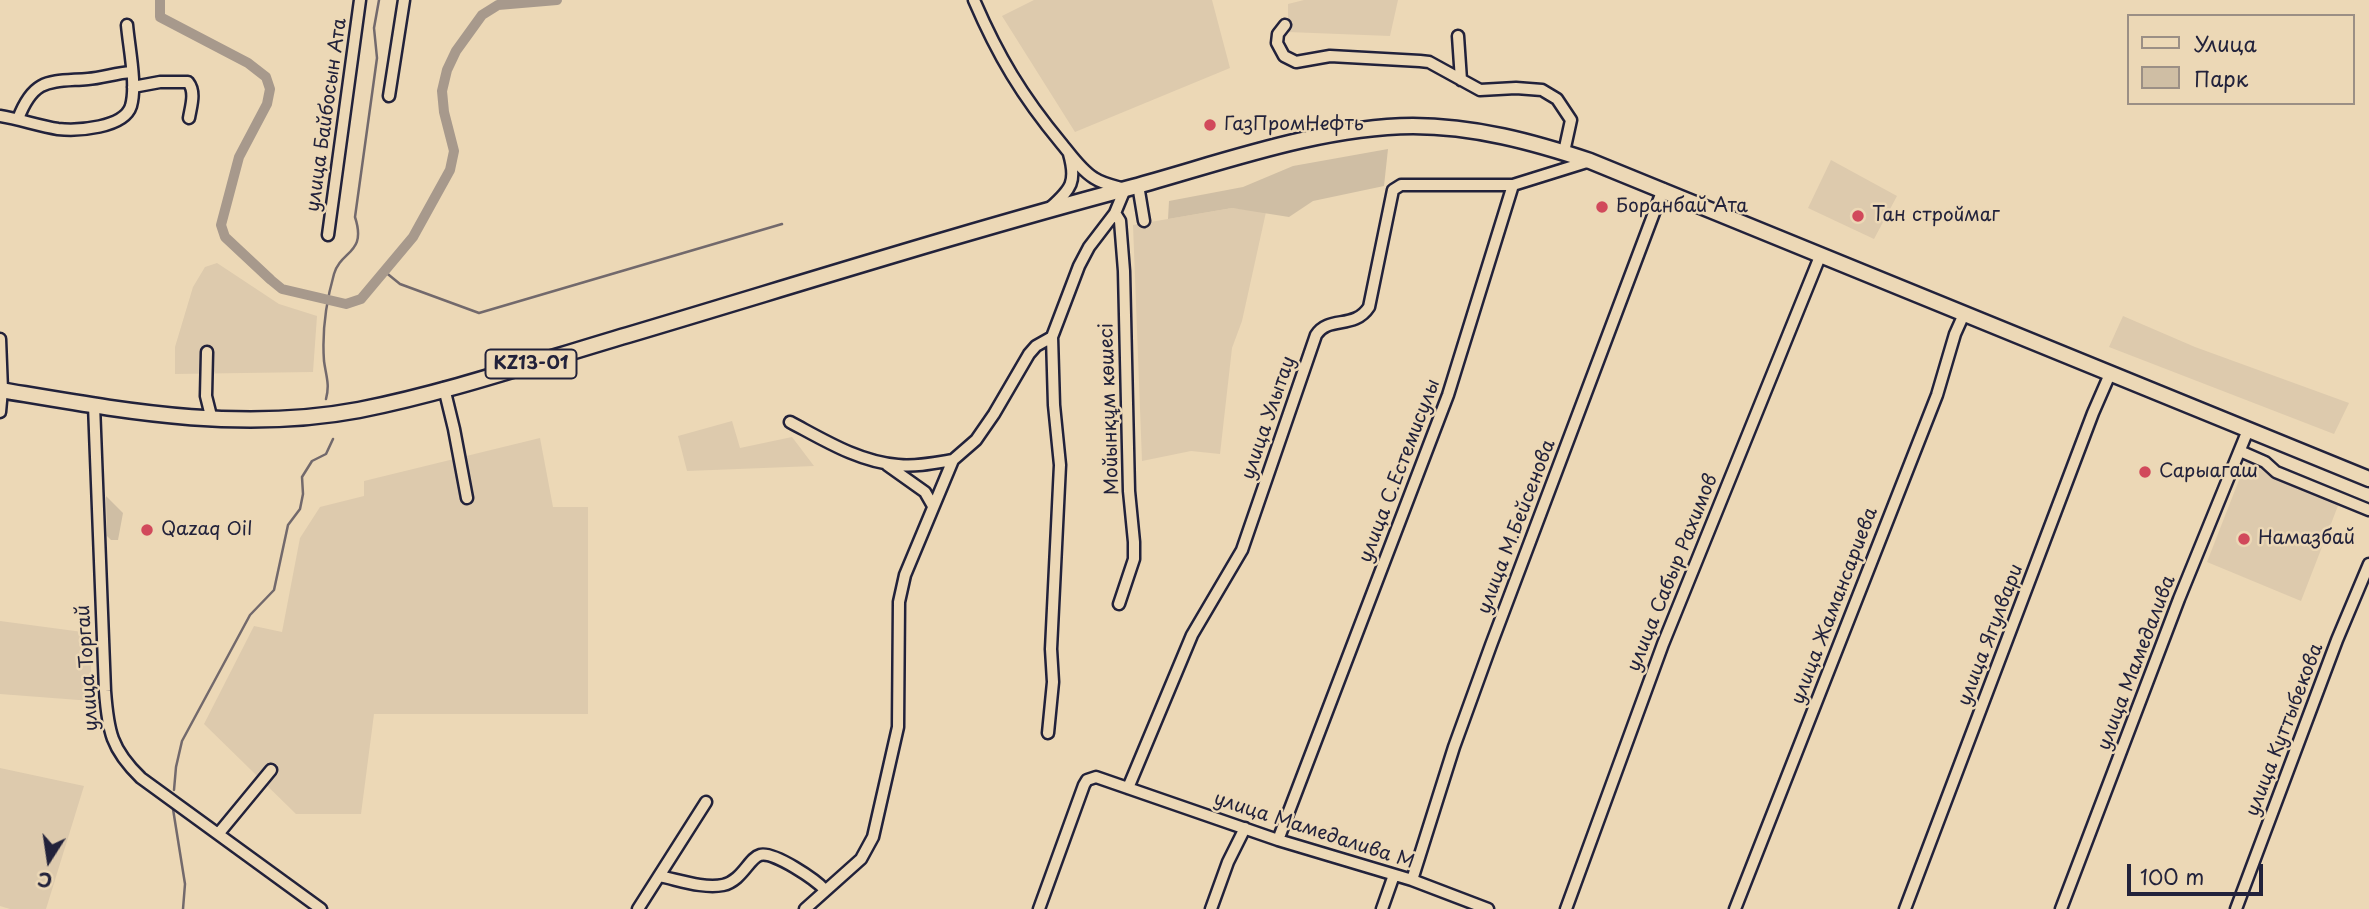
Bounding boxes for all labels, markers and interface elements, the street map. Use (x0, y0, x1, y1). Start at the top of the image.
legend (2128, 14, 2355, 105)
street label: улица Байбосын Ата (302, 17, 352, 213)
text: Улица (2194, 27, 2257, 59)
text: Парк (2194, 62, 2248, 94)
place label: ГазПромНефть (1224, 114, 1364, 136)
marker: ГазПромНефть (1202, 117, 1218, 133)
place label: Боранбай Ата (1616, 196, 1748, 218)
marker: Боранбай Ата (1594, 199, 1610, 215)
place label: Тан строймаг (1872, 205, 2000, 227)
marker: Тан строймаг (1850, 208, 1866, 224)
street label: Мойынқұм көшесі (1096, 322, 1124, 496)
road number: KZ13-01 (486, 350, 576, 378)
street label: улица Улытау (1237, 353, 1301, 483)
street label: улица С.Естемисулы (1355, 376, 1445, 566)
street label: улица М.Бейсенова (1473, 437, 1561, 617)
place label: Сарыагаш (2159, 461, 2258, 483)
marker: Сарыагаш (2137, 464, 2153, 480)
street label: улица Сабыр Рахимов (1623, 471, 1723, 675)
street label: улица Жамансариева (1787, 504, 1883, 708)
place label: Qazaq Oil (161, 519, 252, 541)
marker: Qazaq Oil (139, 522, 155, 538)
place label: Намазбай (2258, 528, 2355, 550)
marker: Намазбай (2236, 531, 2252, 547)
street label: улица Ягулвари (1953, 561, 2029, 709)
street label: улица Мамедалива (2093, 572, 2181, 754)
street label: улица Торгай (72, 604, 104, 732)
street label: улица Куттыбекова (2242, 640, 2328, 820)
street label: улица Мамедалива М (1211, 788, 1417, 874)
north arrow (14, 825, 84, 895)
scale bar (2131, 850, 2268, 894)
text: 100 m (2140, 860, 2204, 892)
text: С (35, 865, 55, 896)

